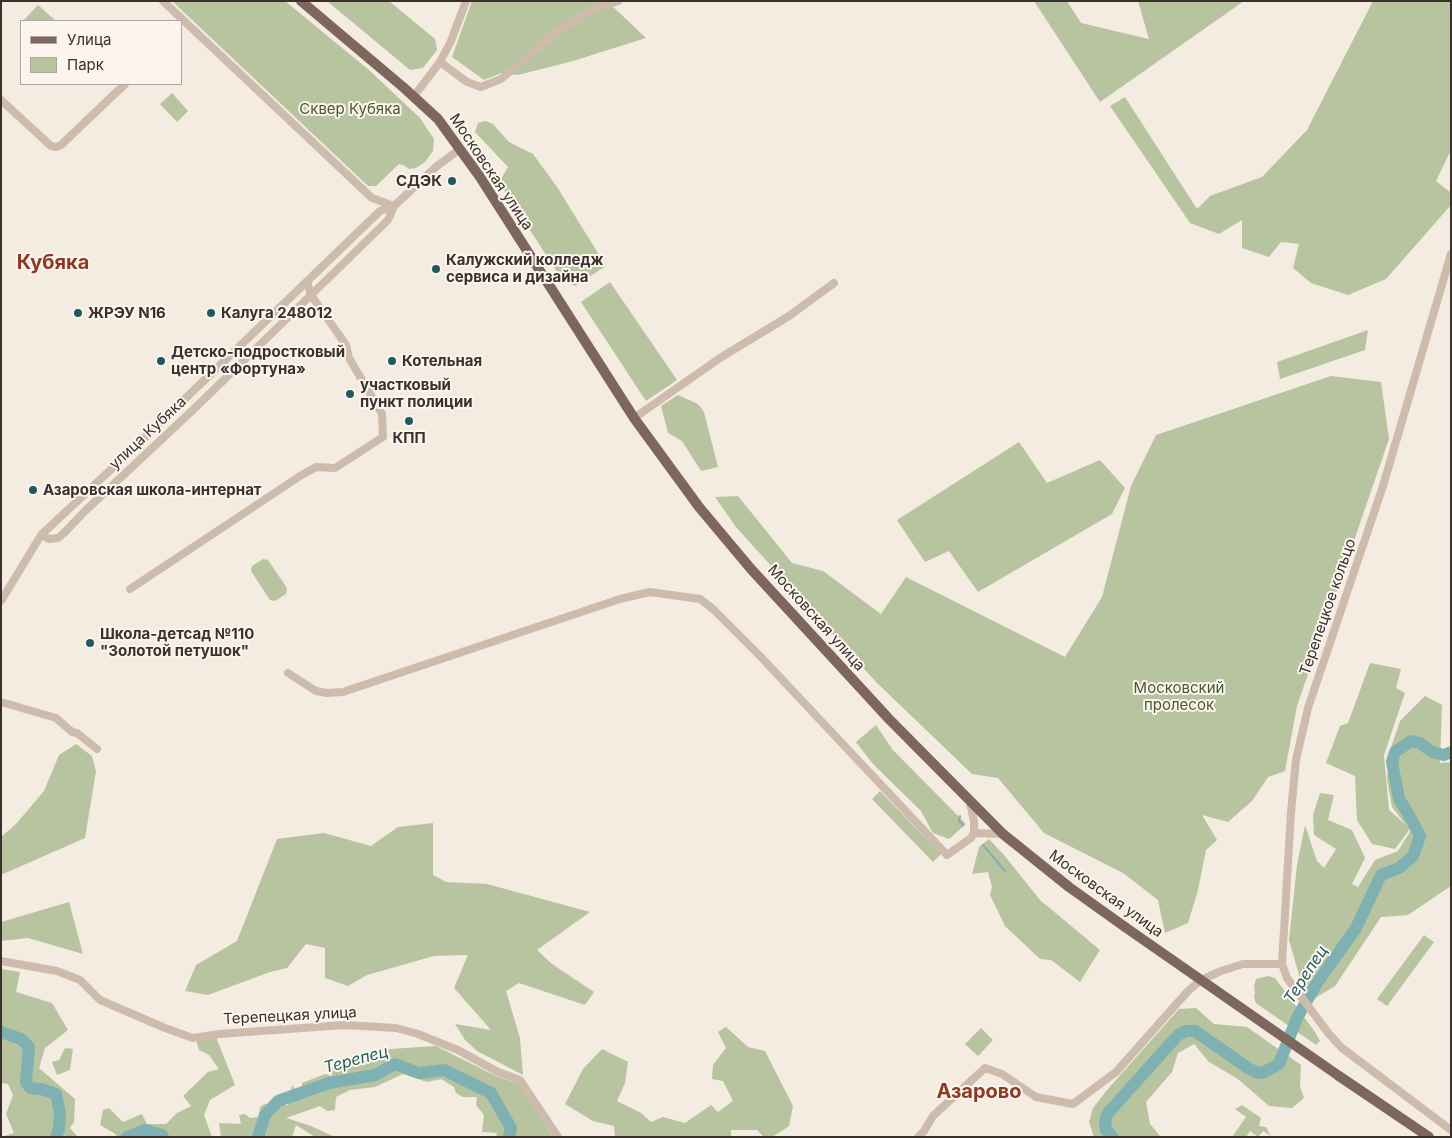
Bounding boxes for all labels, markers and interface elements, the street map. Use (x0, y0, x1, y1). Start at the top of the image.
legend (20, 20, 182, 85)
text: Улица (67, 30, 111, 49)
text: Парк (67, 55, 104, 74)
park label: Сквер Кубяка (299, 100, 401, 118)
street label: Московская улица (445, 110, 537, 234)
place label: СДЭК (396, 172, 442, 190)
marker: СДЭК (446, 175, 458, 187)
district label: Кубяка (17, 251, 89, 275)
place label: Калужский колледж сервиса и дизайна (446, 251, 603, 286)
marker: Калужский колледж сервиса и дизайна (430, 263, 442, 275)
place label: ЖРЭУ N16 (88, 304, 166, 322)
place label: Калуга 248012 (221, 304, 332, 322)
marker: ЖРЭУ N16 (72, 307, 84, 319)
marker: Калуга 248012 (205, 307, 217, 319)
place label: Детско-подростковый центр «Фортуна» (171, 343, 345, 378)
place label: Котельная (402, 352, 482, 370)
marker: Детско-подростковый центр «Фортуна» (155, 355, 167, 367)
marker: Котельная (386, 355, 398, 367)
place label: участковый пункт полиции (360, 376, 473, 411)
marker: участковый пункт полиции (344, 388, 356, 400)
street label: улица Кубяка (106, 393, 190, 473)
marker: КПП (403, 415, 415, 427)
place label: КПП (392, 429, 426, 447)
place label: Азаровская школа-интернат (43, 481, 261, 499)
marker: Азаровская школа-интернат (27, 484, 39, 496)
street label: Терепецкое кольцо (1296, 536, 1360, 678)
street label: Московская улица (764, 561, 868, 675)
place label: Школа-детсад №110 "Золотой петушок" (100, 625, 254, 660)
marker: Школа-детсад №110 "Золотой петушок" (84, 637, 96, 649)
park label: Московский пролесок (1134, 679, 1224, 714)
street label: Московская улица (1045, 847, 1167, 941)
water label: Терепец (1280, 942, 1332, 1008)
street label: Терепецкая улица (223, 1004, 357, 1028)
water label: Терепец (322, 1042, 390, 1078)
district label: Азарово (936, 1080, 1022, 1104)

